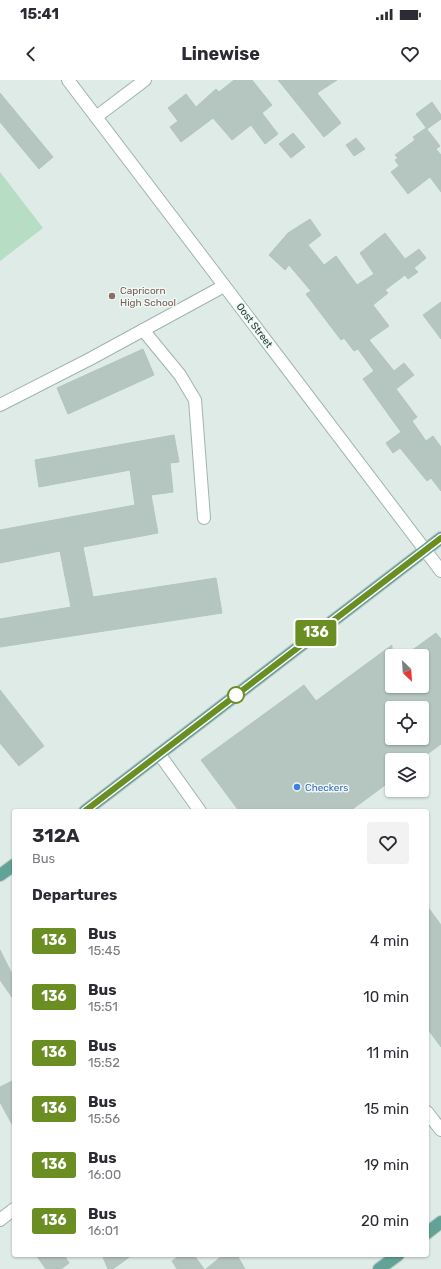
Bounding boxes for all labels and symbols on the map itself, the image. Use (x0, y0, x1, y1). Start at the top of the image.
place label: Capricorn High School (120, 285, 176, 309)
marker: Capricorn High School (107, 291, 117, 301)
street label: Oost Street (233, 301, 275, 350)
line badge: 136 (293, 620, 339, 646)
north arrow (385, 649, 429, 693)
unlabelled marker (227, 686, 245, 704)
marker: Checkers (292, 782, 302, 792)
place label: Checkers (305, 782, 348, 794)

